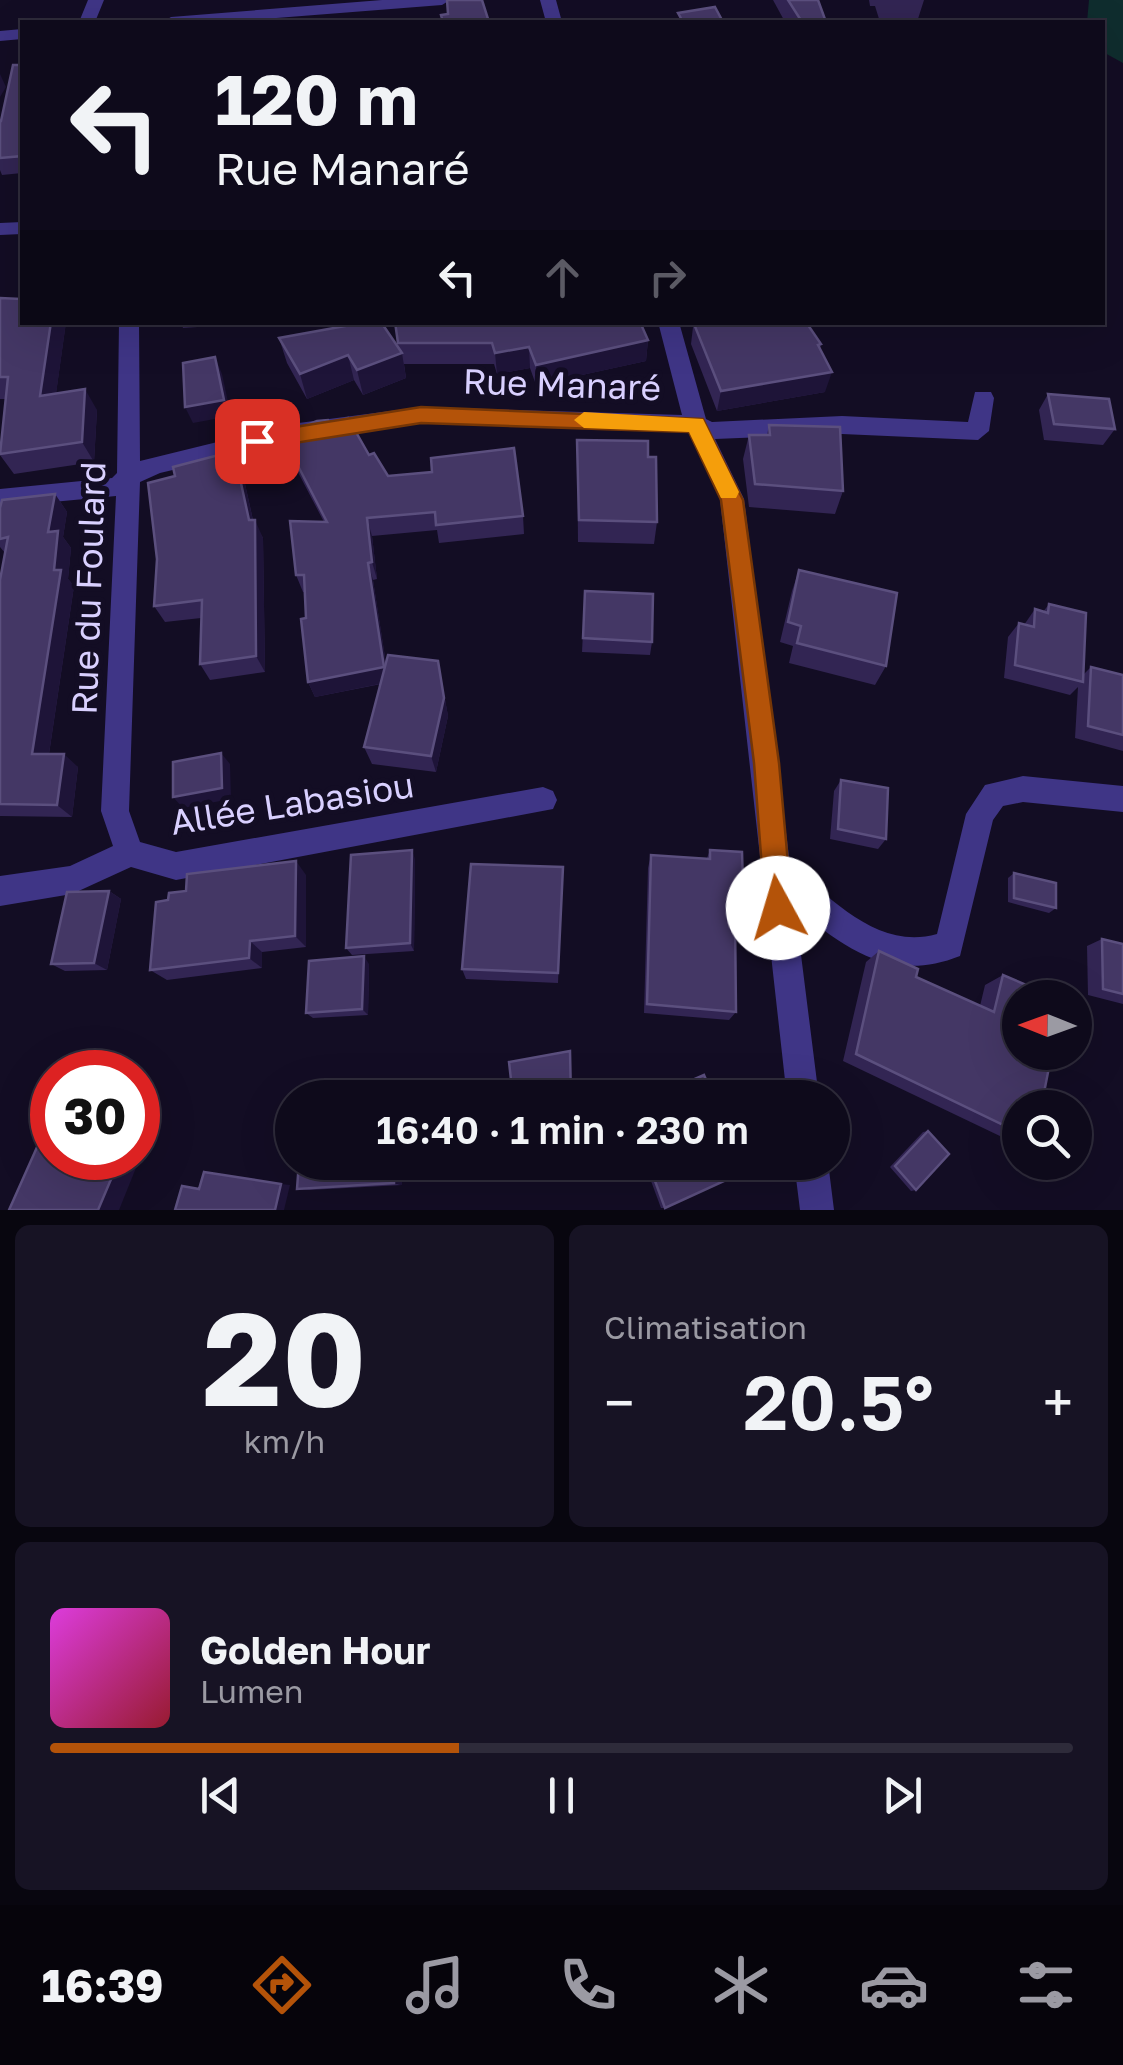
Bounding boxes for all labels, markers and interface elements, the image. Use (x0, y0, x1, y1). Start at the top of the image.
text: 120 m (215, 56, 418, 140)
icon: left (50, 60, 180, 190)
text: Rue Manaré (215, 141, 470, 195)
icon: left (430, 250, 485, 305)
icon: ahead (535, 250, 590, 305)
icon: right (640, 250, 695, 305)
street label: Rue Manaré (462, 360, 662, 408)
pin (215, 399, 300, 484)
icon: arrive (230, 414, 285, 469)
street label: Rue du Foulard (63, 461, 113, 715)
street label: Allée Labasiou (167, 763, 417, 843)
position arrow (726, 856, 830, 960)
north arrow (1002, 980, 1092, 1070)
map controls (1002, 980, 1092, 1180)
speed limit sign: 30 (30, 1050, 160, 1180)
button: search (1002, 1090, 1092, 1180)
text: 16:40 · 1 min · 230 m (376, 1107, 749, 1152)
text: 20 (203, 1279, 366, 1435)
text: Climatisation (604, 1308, 807, 1346)
text: 20.5° (743, 1356, 934, 1447)
text: − (604, 1369, 634, 1435)
text: + (1043, 1369, 1073, 1435)
text: km/h (244, 1422, 325, 1460)
text: Golden Hour (200, 1627, 431, 1672)
text: Lumen (200, 1672, 304, 1710)
icon: previous (193, 1768, 248, 1823)
icon: pause (534, 1768, 589, 1823)
icon: next (875, 1768, 930, 1823)
icon: directions (247, 1950, 317, 2020)
icon: music (400, 1950, 470, 2020)
icon: phone (553, 1950, 623, 2020)
icon: climate (706, 1950, 776, 2020)
icon: car (859, 1950, 929, 2020)
icon: filters (1011, 1950, 1081, 2020)
text: 16:39 (41, 1958, 164, 2012)

